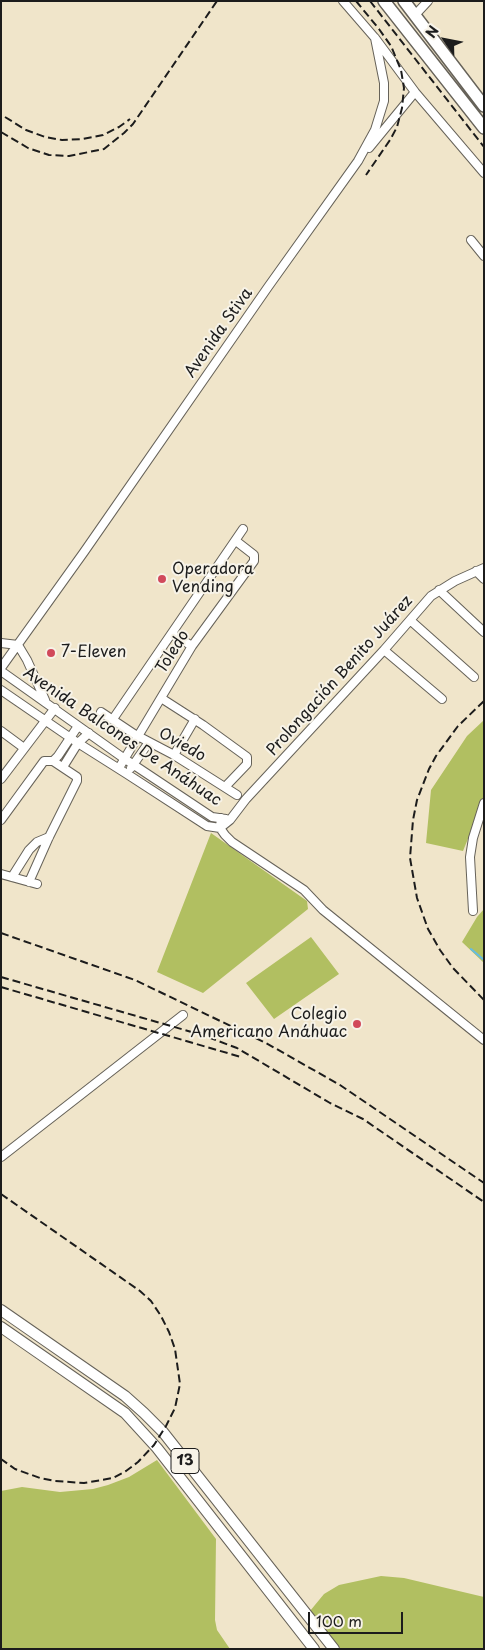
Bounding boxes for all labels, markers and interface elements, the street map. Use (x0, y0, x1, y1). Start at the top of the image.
north arrow (420, 15, 470, 65)
text: N (420, 21, 444, 42)
street label: Avenida Stiva (181, 285, 257, 381)
place label: Operadora Vending (172, 560, 254, 598)
marker: Operadora Vending (156, 573, 168, 585)
street label: Prolongación Benito Juárez (263, 592, 417, 760)
street label: Toledo (152, 627, 194, 677)
place label: 7-Eleven (61, 643, 126, 663)
marker: 7-Eleven (45, 647, 57, 659)
street label: Avenida Balcones De Anáhuac (19, 663, 225, 811)
street label: Oviedo (155, 724, 209, 766)
place label: Colegio Americano Anáhuac (191, 1005, 347, 1043)
marker: Colegio Americano Anáhuac (351, 1018, 363, 1030)
road number: 13 (171, 1448, 199, 1474)
scale bar (310, 1602, 405, 1634)
text: 100 m (316, 1609, 362, 1632)

